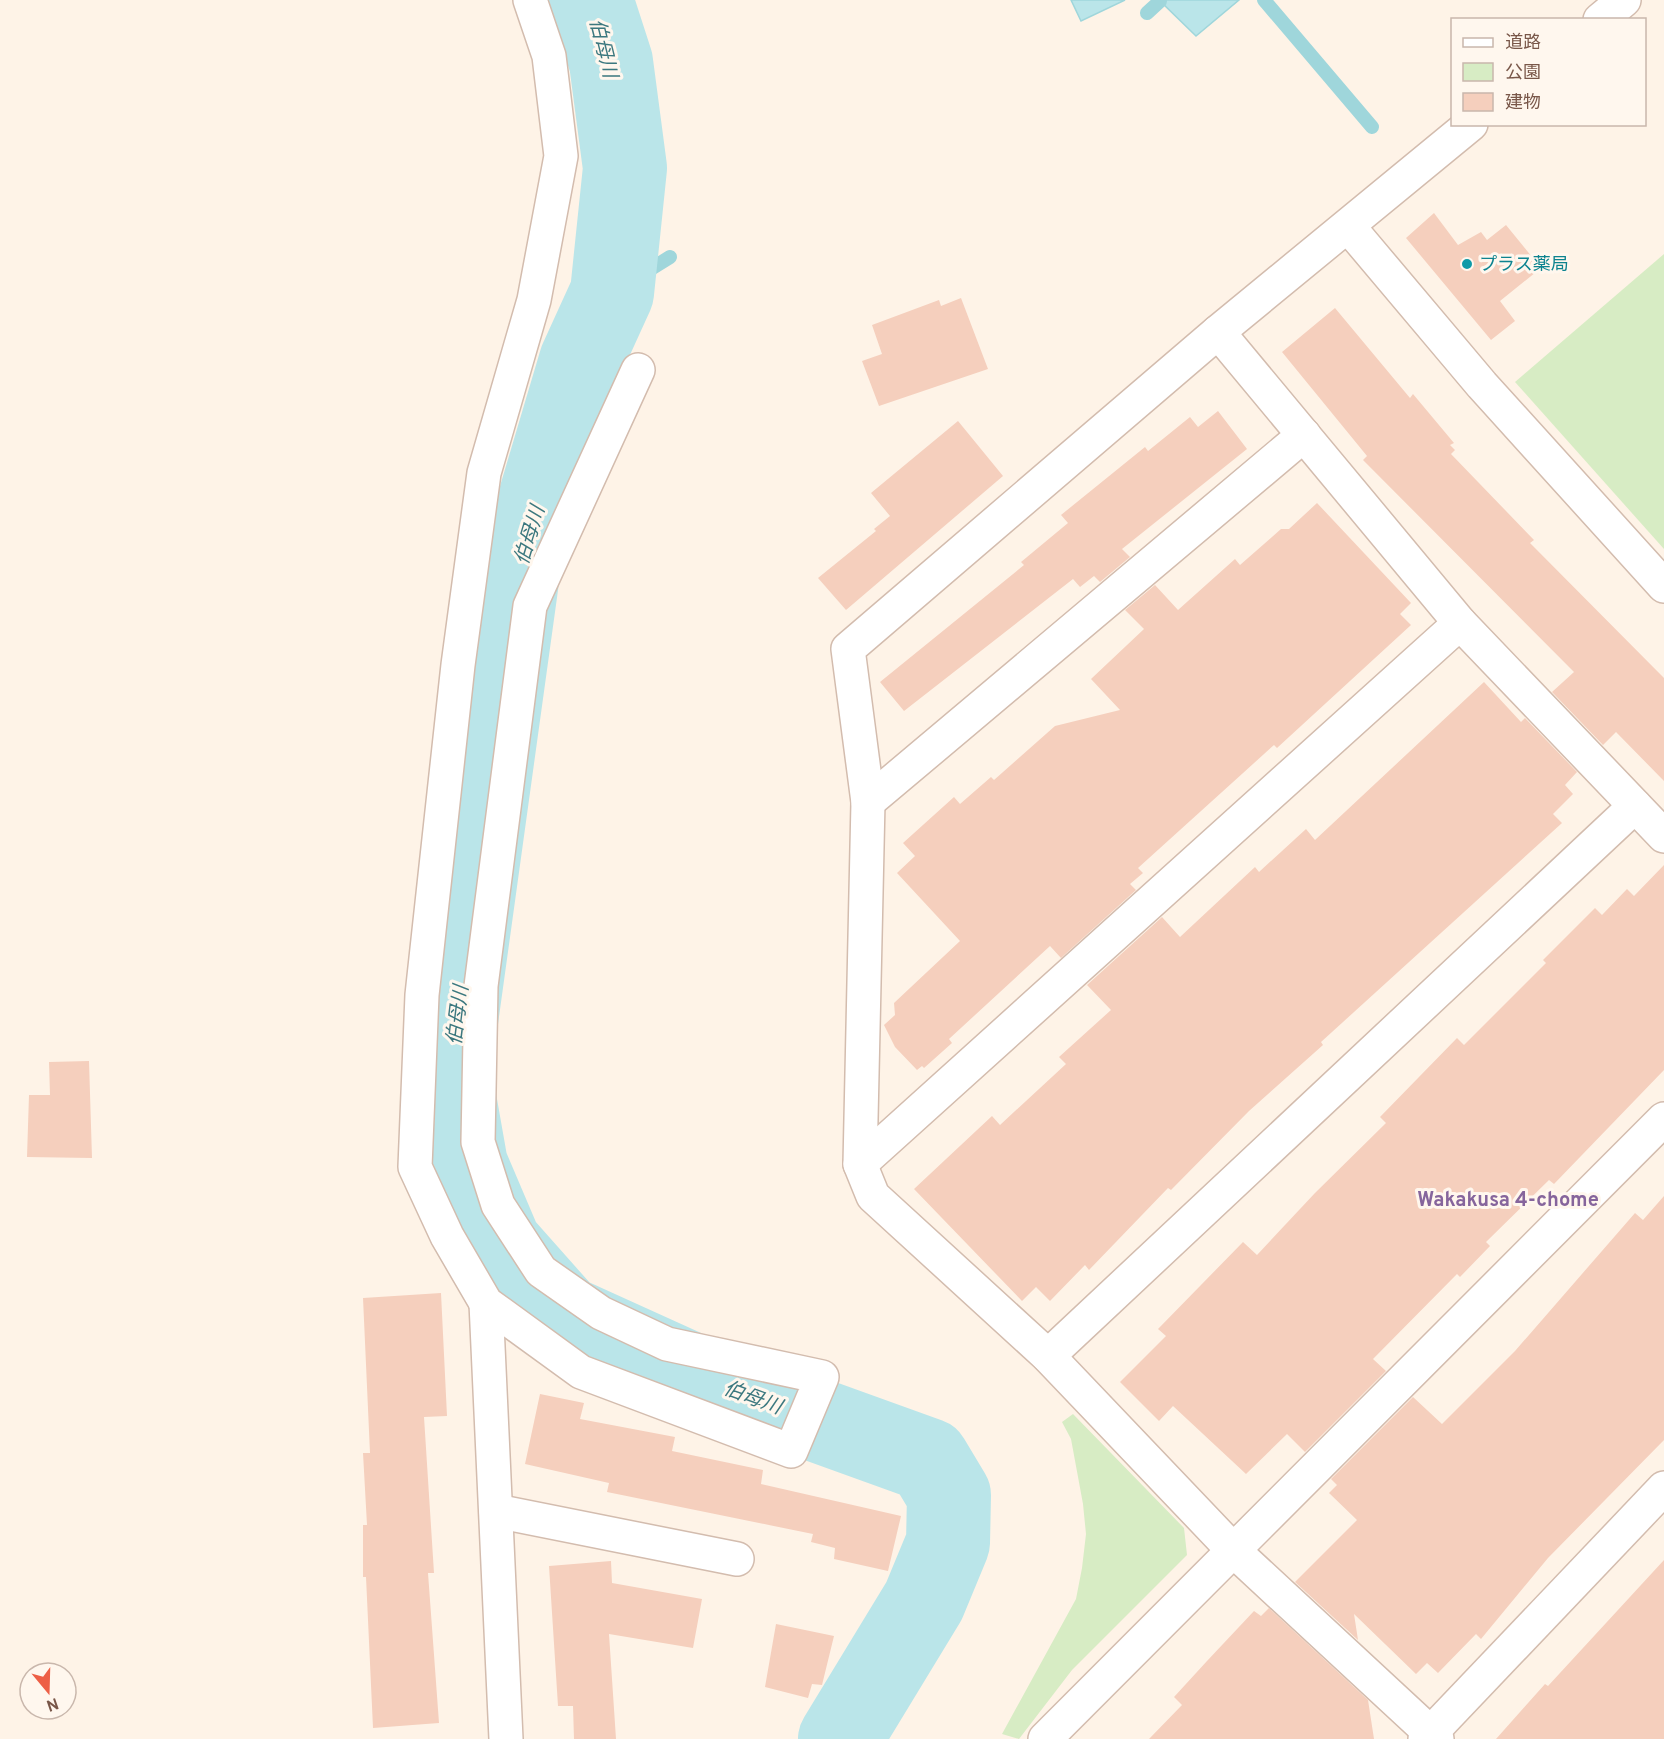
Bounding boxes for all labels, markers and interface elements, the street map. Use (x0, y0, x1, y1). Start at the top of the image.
water label: 伯母川 (582, 16, 622, 83)
legend (1451, 18, 1646, 126)
text: 道路 (1505, 32, 1541, 55)
text: 公園 (1505, 62, 1541, 85)
text: 建物 (1505, 92, 1541, 115)
place label: プラス薬局 (1479, 254, 1569, 277)
marker: プラス薬局 (1460, 257, 1474, 271)
water label: 伯母川 (510, 501, 553, 568)
water label: 伯母川 (442, 982, 476, 1047)
district label: Wakakusa 4-chome (1417, 1188, 1599, 1214)
water label: 伯母川 (720, 1376, 787, 1422)
north arrow (18, 1661, 78, 1721)
text: N (44, 1692, 61, 1715)

